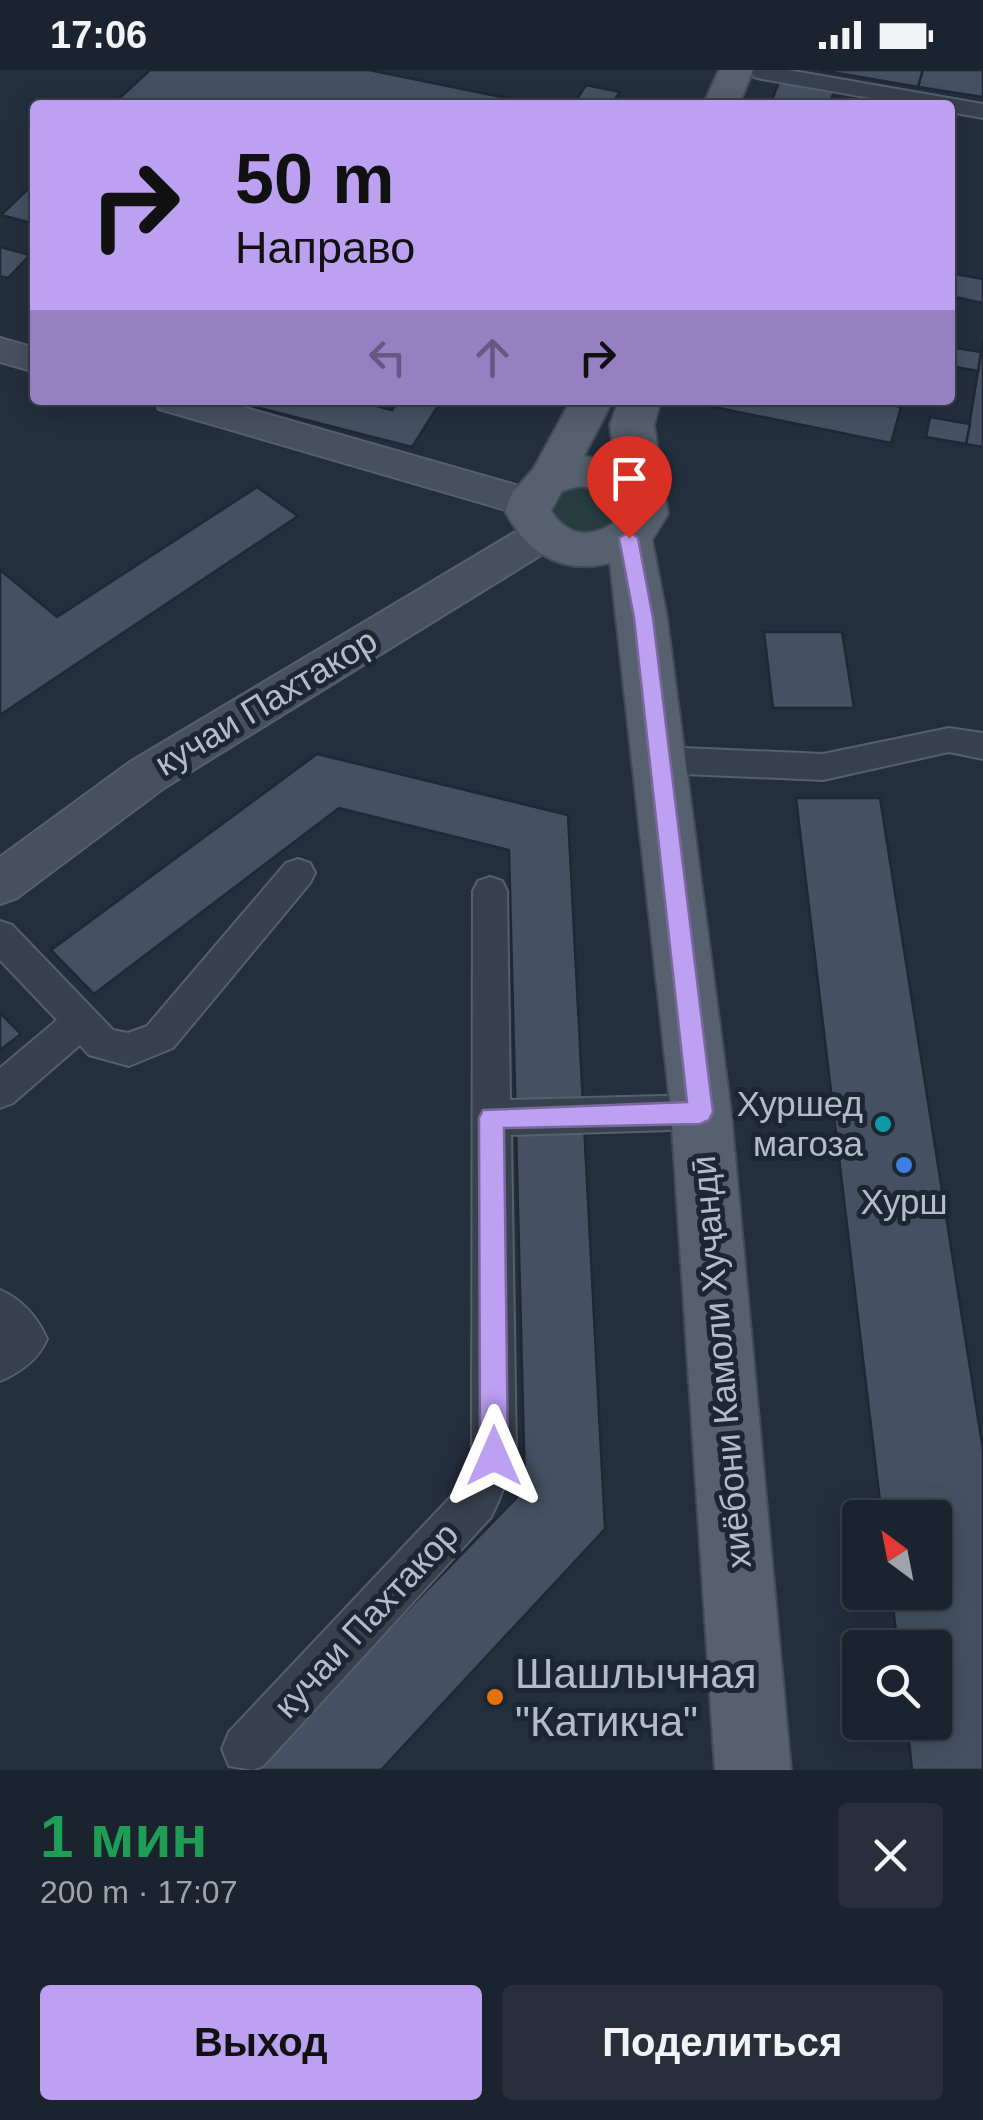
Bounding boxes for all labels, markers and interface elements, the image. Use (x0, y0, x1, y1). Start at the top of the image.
text: 17:06 (50, 14, 147, 56)
icon: right (70, 140, 200, 270)
text: 50 m (235, 140, 395, 218)
text: Направо (235, 222, 415, 273)
icon: left (360, 330, 415, 385)
icon: ahead (465, 330, 520, 385)
icon: right (570, 330, 625, 385)
pin (587, 436, 672, 539)
icon: arrive (602, 451, 657, 506)
street label: кучаи Пахтакор (148, 620, 384, 783)
place label: Хуршед магоза (737, 1084, 864, 1163)
marker: Хуршед магоза (872, 1113, 894, 1135)
street label: хиёбони Камоли Хуҷандӣ (683, 1154, 758, 1570)
marker: Хурш (893, 1154, 915, 1176)
place label: Хурш (860, 1182, 948, 1221)
position arrow (442, 1404, 546, 1508)
north arrow (842, 1500, 952, 1610)
map controls (842, 1500, 952, 1740)
street label: кучаи Пахтакор (266, 1514, 466, 1725)
button: search (842, 1630, 952, 1740)
place label: Шашлычная "Катикча" (515, 1650, 756, 1745)
marker: Шашлычная "Катикча" (484, 1686, 506, 1708)
text: 1 мин (40, 1803, 208, 1870)
button: close (838, 1803, 943, 1908)
text: 200 m · 17:07 (40, 1874, 237, 1910)
button: Выход (40, 1985, 482, 2100)
button: Поделиться (502, 1985, 943, 2100)

